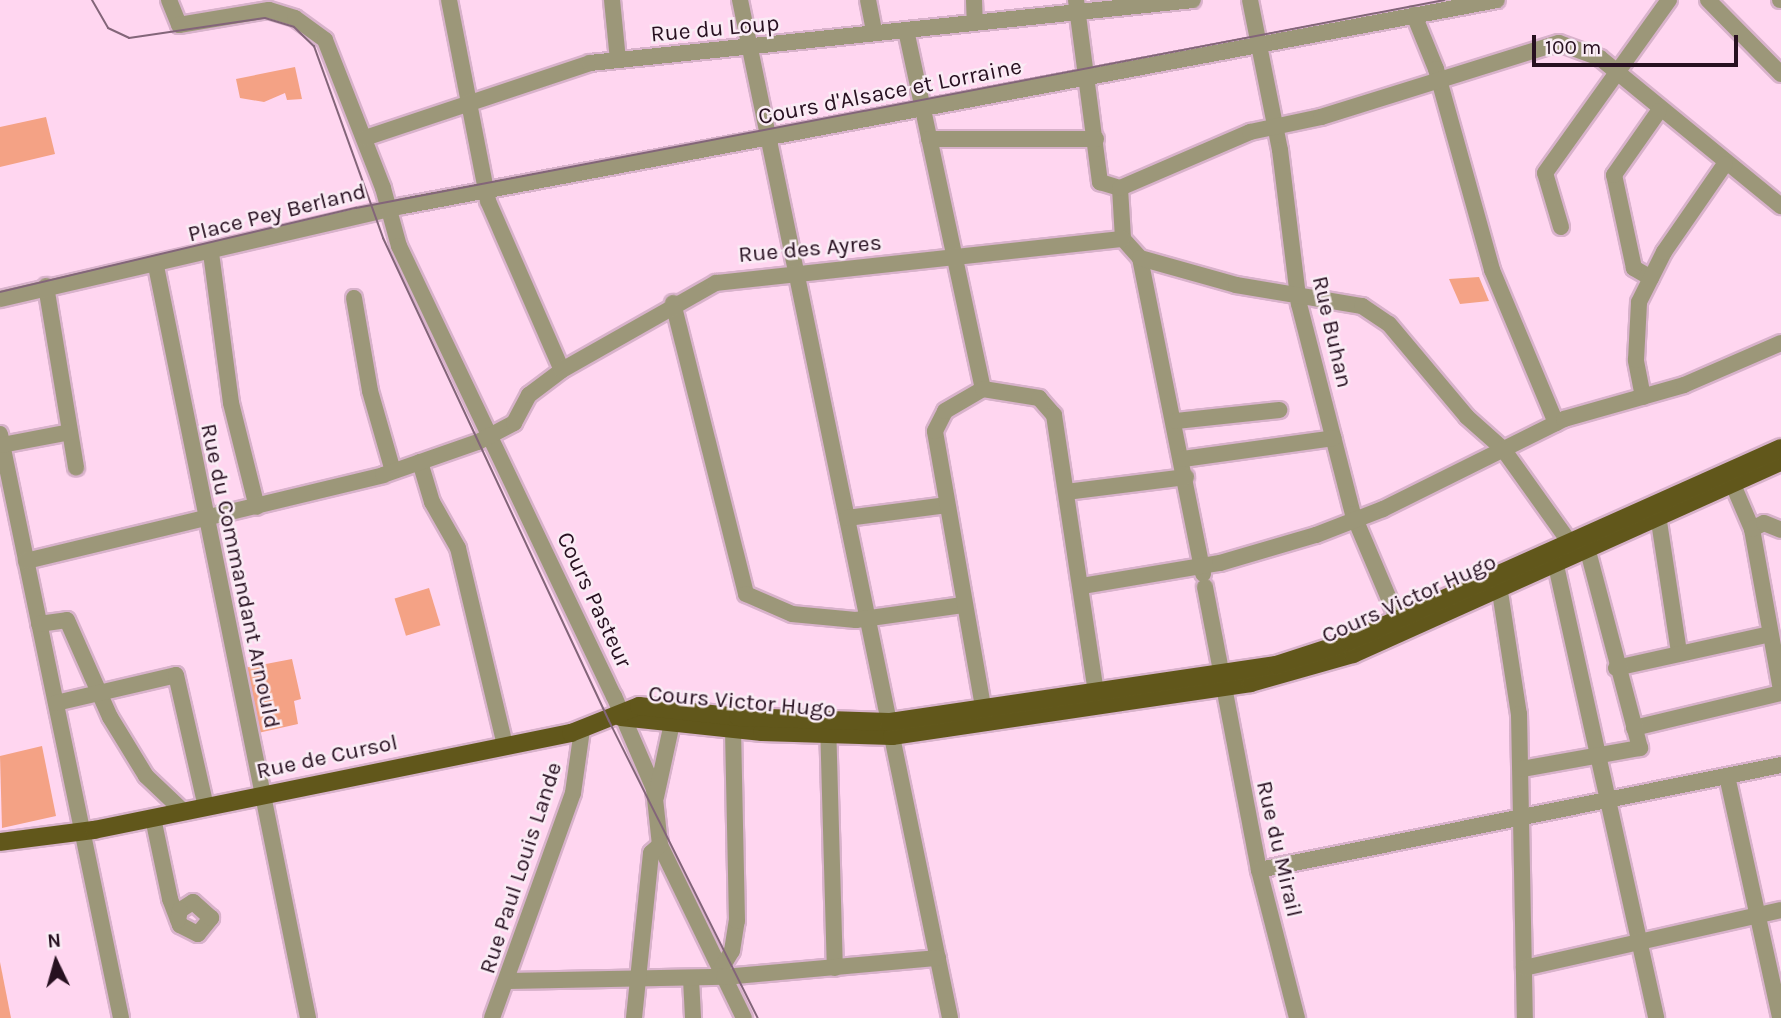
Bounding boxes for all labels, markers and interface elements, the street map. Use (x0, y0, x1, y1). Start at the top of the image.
street label: Rue du Loup (650, 10, 780, 48)
scale bar (1536, 21, 1742, 65)
text: 100 m (1545, 35, 1602, 59)
street label: Cours d'Alsace et Lorraine (756, 53, 1024, 131)
street label: Place Pey Berland (185, 178, 369, 248)
street label: Rue des Ayres (737, 229, 883, 269)
street label: Rue Buhan (1306, 273, 1358, 391)
street label: Rue du Commandant Arnould (194, 421, 286, 731)
street label: Cours Pasteur (551, 528, 637, 672)
street label: Cours Victor Hugo (1318, 548, 1500, 650)
street label: Cours Victor Hugo (647, 680, 837, 724)
street label: Rue de Cursol (254, 729, 400, 785)
street label: Rue Paul Louis Lande (474, 759, 568, 977)
street label: Rue du Mirail (1250, 778, 1308, 920)
north arrow (21, 927, 91, 997)
text: N (46, 930, 62, 953)

